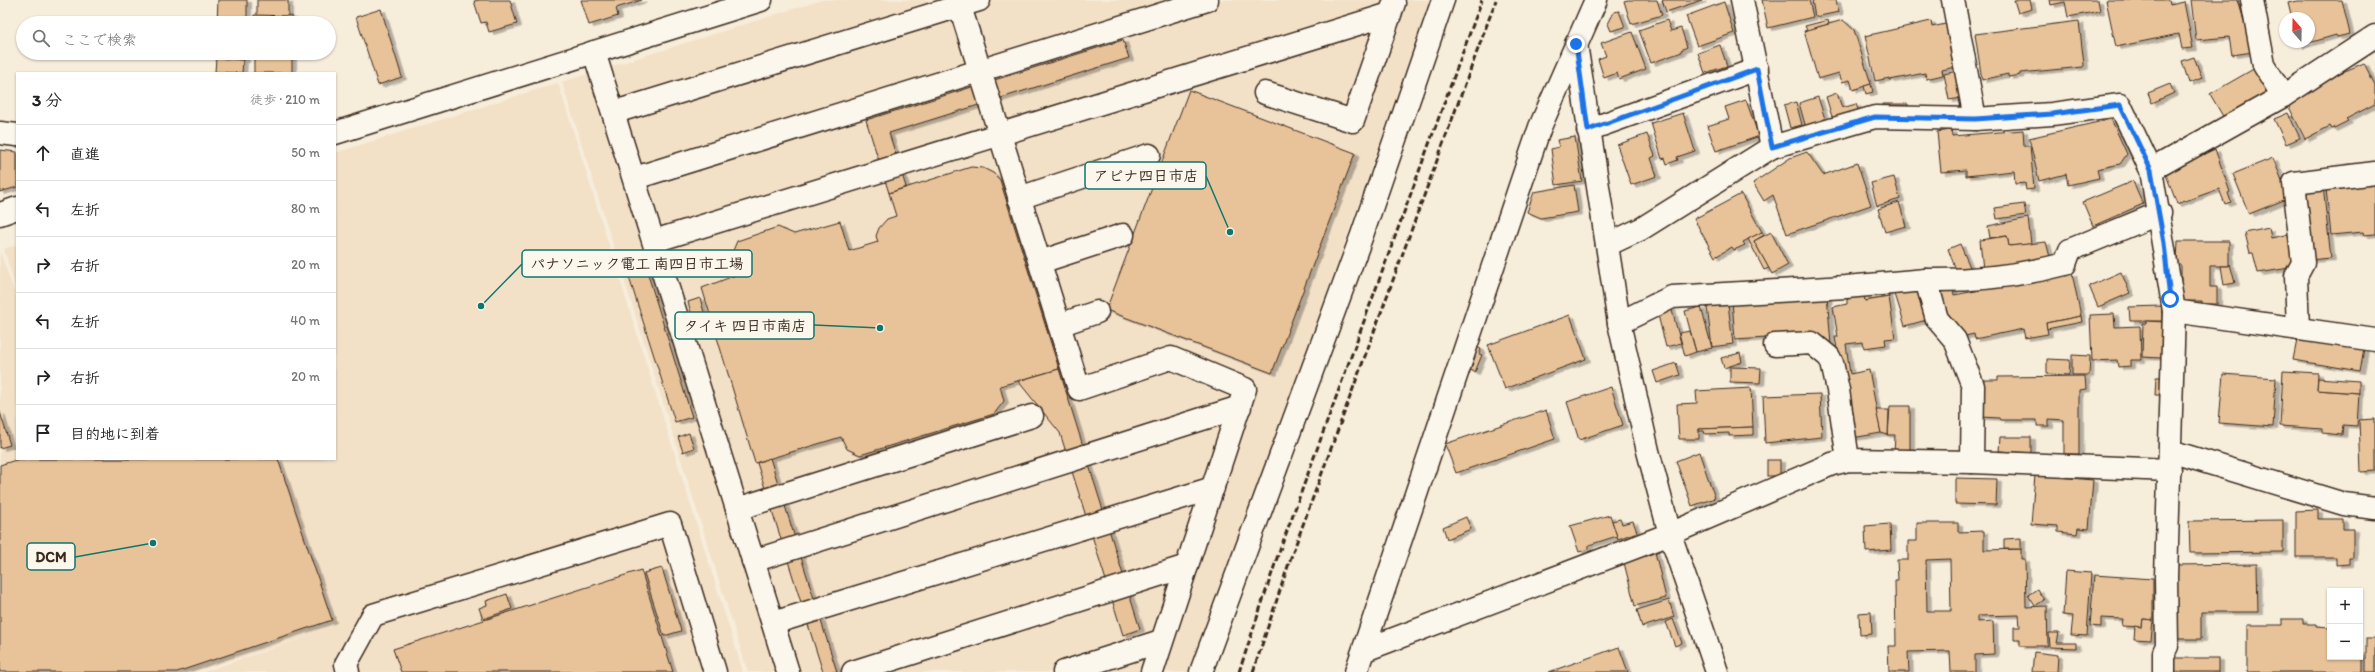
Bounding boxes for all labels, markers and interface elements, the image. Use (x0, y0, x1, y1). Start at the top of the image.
north arrow (2279, 12, 2315, 48)
search box (16, 16, 336, 60)
icon: search (30, 27, 52, 49)
text: ここで検索 (62, 31, 137, 49)
route end (1567, 35, 1585, 53)
text: 3 分 (32, 90, 62, 110)
text: 徒歩 · 210 m (250, 92, 320, 107)
icon: ahead (32, 142, 54, 164)
text: 直進 (70, 145, 100, 163)
text: 50 m (291, 145, 320, 160)
callout: アピナ四日市店 (1085, 162, 1206, 189)
text: アピナ四日市店 (1093, 167, 1199, 185)
icon: left (32, 198, 54, 220)
text: 左折 (70, 201, 100, 219)
text: 80 m (291, 201, 320, 216)
callout: パナソニック電工 南四日市工場 (522, 250, 752, 277)
icon: right (32, 254, 54, 276)
text: パナソニック電工 南四日市工場 (530, 255, 744, 273)
text: 右折 (70, 257, 100, 275)
text: 20 m (291, 257, 320, 272)
route start (2161, 290, 2179, 308)
icon: left (32, 310, 54, 332)
callout: タイキ 四日市南店 (675, 312, 814, 339)
text: 左折 (70, 313, 100, 331)
text: 40 m (290, 313, 320, 328)
text: タイキ 四日市南店 (684, 317, 806, 335)
icon: right (32, 366, 54, 388)
text: 右折 (70, 369, 100, 387)
text: 20 m (291, 369, 320, 384)
icon: arrive (32, 422, 54, 444)
text: 目的地に到着 (70, 425, 160, 443)
callout: DCM (27, 543, 75, 570)
text: DCM (35, 548, 67, 566)
map controls (2327, 588, 2363, 660)
button: + (2327, 588, 2363, 624)
button: − (2327, 624, 2363, 660)

